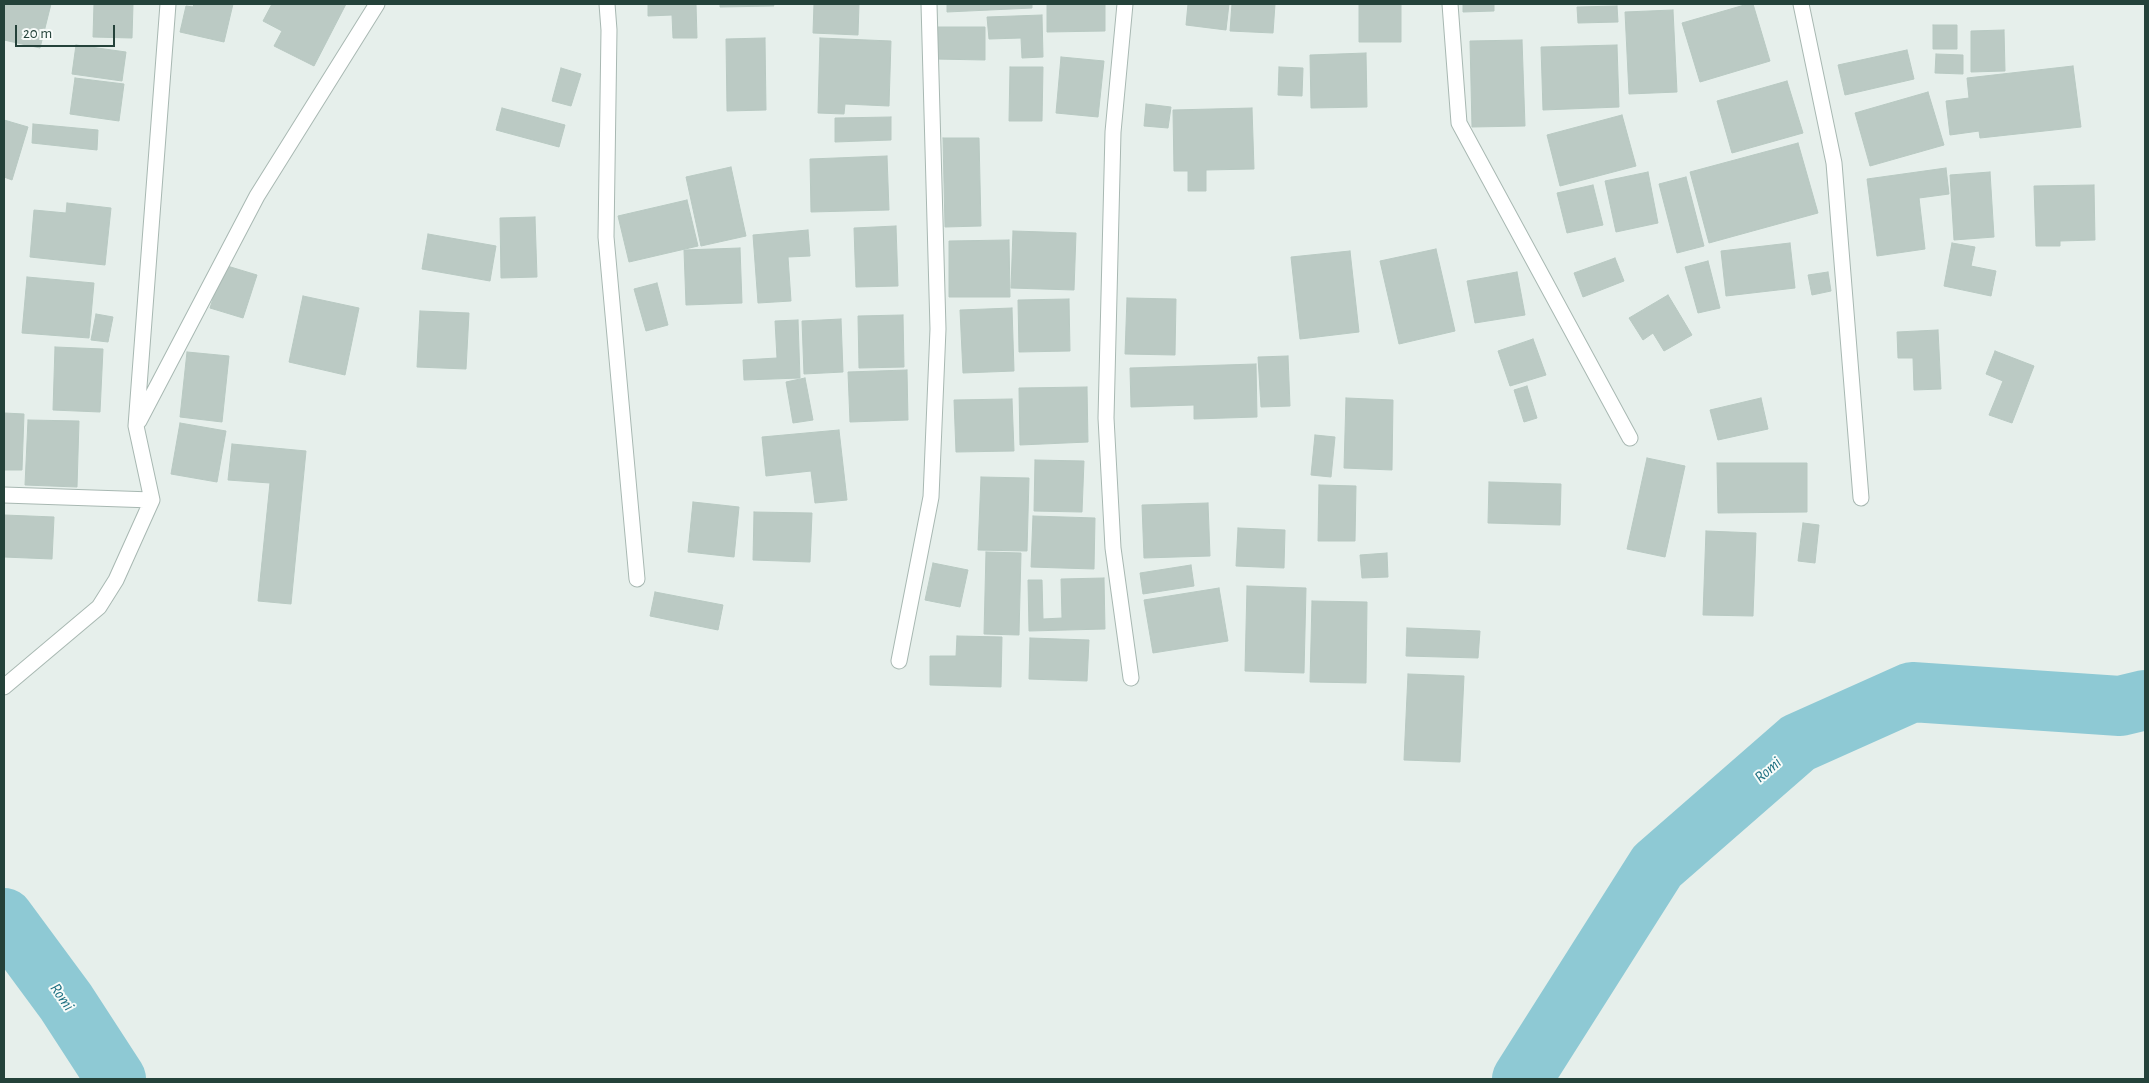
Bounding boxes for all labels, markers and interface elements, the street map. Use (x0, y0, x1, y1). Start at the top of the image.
scale bar (18, 15, 118, 47)
text: 20 m (23, 26, 52, 41)
water label: Romi (1751, 753, 1785, 787)
water label: Romi (46, 979, 78, 1015)

